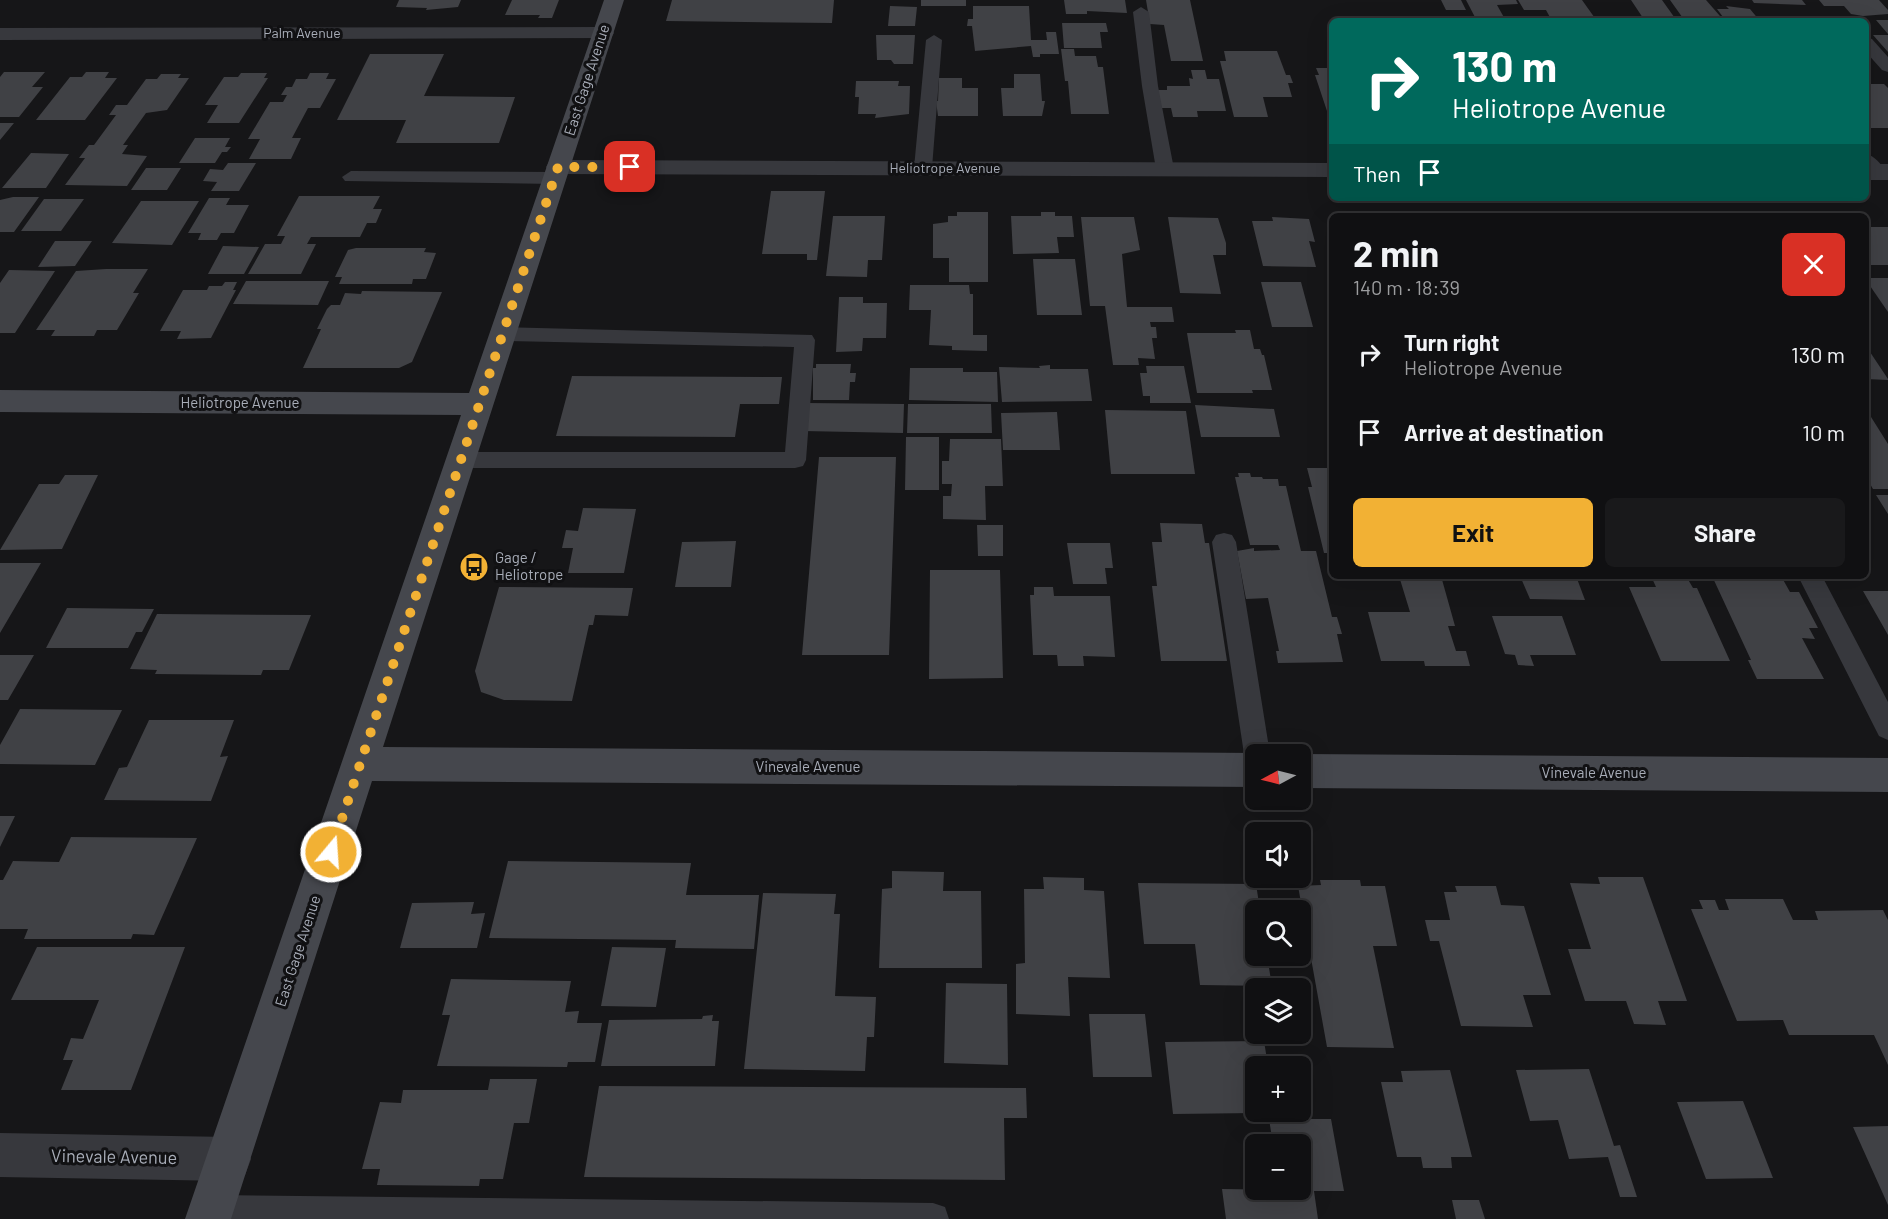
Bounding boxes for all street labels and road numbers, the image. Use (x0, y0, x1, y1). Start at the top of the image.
street label: East Gage Avenue (560, 22, 613, 138)
street label: Palm Avenue (263, 24, 341, 41)
street label: Heliotrope Avenue (889, 159, 1001, 176)
street label: Heliotrope Avenue (180, 393, 300, 411)
street label: Vinevale Avenue (755, 757, 861, 775)
street label: Vinevale Avenue (1541, 763, 1647, 781)
street label: East Gage Avenue (271, 893, 324, 1009)
street label: Vinevale Avenue (51, 1144, 177, 1168)

